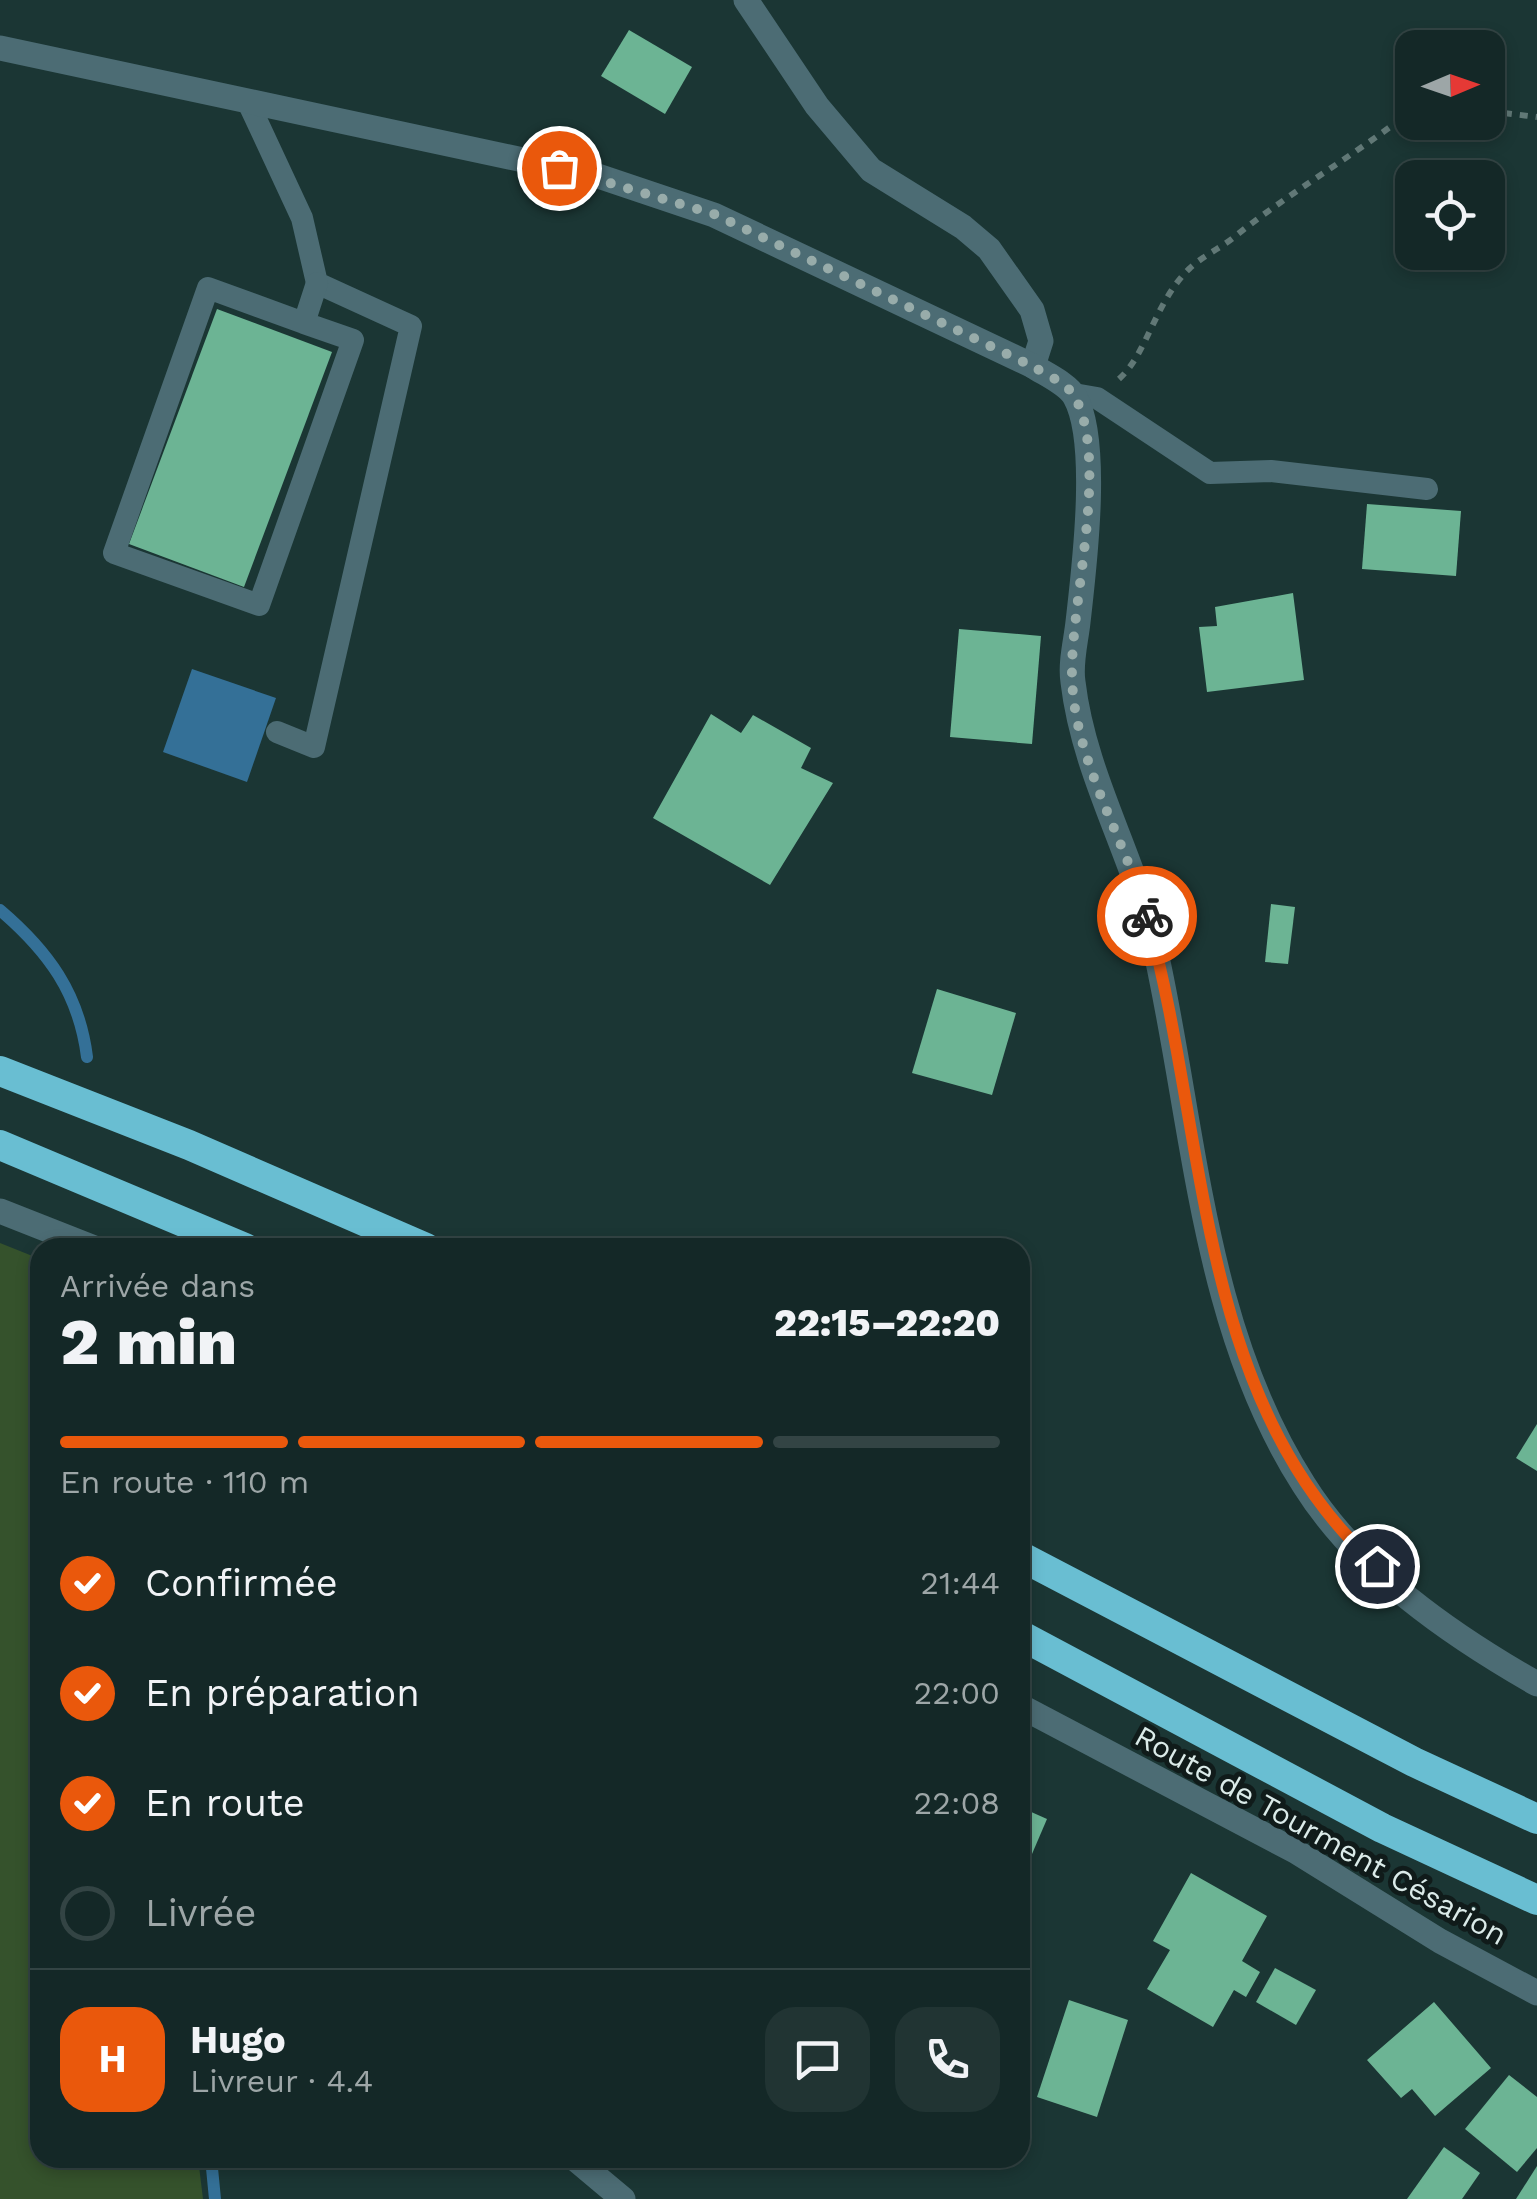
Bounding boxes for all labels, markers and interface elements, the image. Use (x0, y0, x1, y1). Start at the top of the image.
north arrow (1395, 30, 1505, 140)
map controls (1395, 30, 1505, 270)
pin (517, 126, 602, 211)
icon: bag (532, 141, 587, 196)
button: locate (1395, 160, 1505, 270)
courier (1097, 866, 1197, 966)
icon: bike (1120, 889, 1175, 944)
text: Arrivée dans (60, 1267, 255, 1305)
text: 22:15–22:20 (774, 1301, 1000, 1345)
text: 2 min (60, 1304, 237, 1380)
text: En route · 110 m (60, 1463, 309, 1501)
pin (1335, 1524, 1420, 1609)
icon: home (1350, 1539, 1405, 1594)
icon: check (60, 1556, 115, 1611)
text: Confirmée (145, 1561, 338, 1605)
text: 21:44 (920, 1564, 1000, 1602)
icon: check (60, 1666, 115, 1721)
text: En préparation (145, 1671, 420, 1715)
text: 22:00 (913, 1674, 1000, 1712)
street label: Route de Tourment Césarion (1129, 1718, 1513, 1952)
icon: check (60, 1776, 115, 1831)
text: En route (145, 1781, 305, 1825)
text: 22:08 (914, 1784, 1000, 1822)
text: Livrée (145, 1891, 256, 1935)
button: chat (765, 2007, 870, 2112)
button: phone (895, 2007, 1000, 2112)
text: Hugo (190, 2018, 286, 2062)
text: H (98, 2037, 127, 2081)
text: Livreur · 4.4 (190, 2062, 373, 2100)

